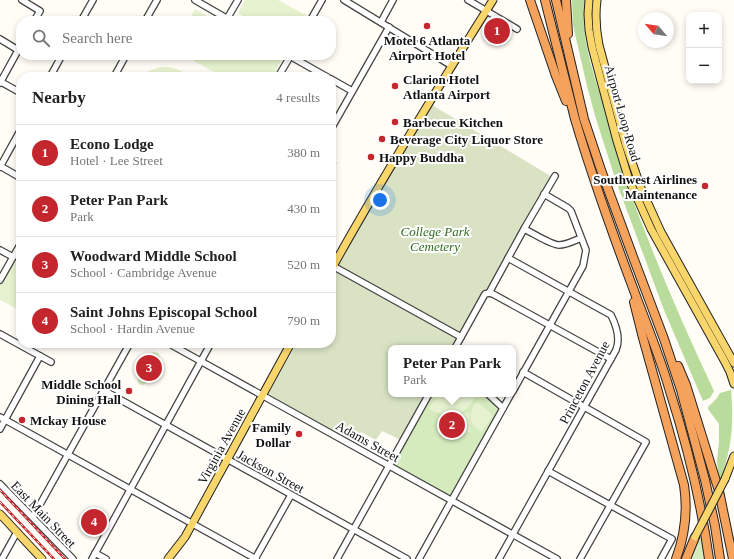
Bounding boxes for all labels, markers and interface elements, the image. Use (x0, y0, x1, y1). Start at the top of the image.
north arrow (638, 12, 674, 48)
map controls (686, 12, 722, 84)
button: + (686, 12, 722, 48)
search box (16, 16, 336, 60)
pin: 1 (484, 16, 510, 46)
marker: Motel 6 Atlanta Airport Hotel (422, 21, 432, 31)
icon: search (30, 27, 52, 49)
text: Search here (62, 30, 132, 46)
place label: Motel 6 Atlanta Airport Hotel (384, 33, 471, 63)
button: − (686, 48, 722, 84)
street label: Airport Loop Road (602, 63, 644, 164)
place label: Clarion Hotel Atlanta Airport (403, 72, 491, 102)
marker: Clarion Hotel Atlanta Airport (390, 81, 400, 91)
text: Nearby (32, 88, 86, 107)
text: 4 results (276, 90, 320, 105)
place label: Barbecue Kitchen (403, 115, 504, 130)
marker: Barbecue Kitchen (390, 117, 400, 127)
place label: Beverage City Liquor Store (390, 132, 543, 147)
marker: Beverage City Liquor Store (377, 134, 387, 144)
text: Econo Lodge (70, 136, 154, 152)
text: 1 (42, 145, 48, 160)
text: 380 m (287, 145, 320, 160)
place label: Happy Buddha (379, 150, 464, 165)
marker: Happy Buddha (366, 152, 376, 162)
text: Hotel · Lee Street (70, 153, 163, 168)
place label: Southwest Airlines Maintenance (593, 172, 697, 202)
marker: Southwest Airlines Maintenance (700, 181, 710, 191)
your location (370, 190, 390, 210)
text: Peter Pan Park (70, 192, 168, 208)
text: 2 (42, 201, 48, 216)
text: 430 m (287, 201, 320, 216)
text: Park (70, 209, 94, 224)
park label: College Park Cemetery (401, 224, 470, 254)
text: Woodward Middle School (70, 248, 237, 264)
text: 3 (42, 257, 48, 272)
text: 520 m (287, 257, 320, 272)
text: School · Cambridge Avenue (70, 265, 217, 280)
text: Saint Johns Episcopal School (70, 304, 257, 320)
text: 4 (42, 313, 48, 328)
text: 790 m (287, 313, 320, 328)
text: School · Hardin Avenue (70, 321, 195, 336)
street label: Princeton Avenue (556, 338, 613, 426)
popup (388, 345, 516, 397)
pin: 3 (136, 353, 162, 383)
text: Peter Pan Park (403, 355, 501, 371)
text: Park (403, 372, 427, 387)
place label: Middle School Dining Hall (41, 377, 121, 407)
marker: Middle School Dining Hall (124, 386, 134, 396)
street label: Virginia Avenue (194, 406, 249, 487)
pin: 2 (439, 410, 465, 440)
place label: Mckay House (30, 413, 106, 428)
marker: Mckay House (17, 415, 27, 425)
street label: Adams Street (333, 418, 403, 465)
place label: Family Dollar (252, 420, 291, 450)
marker: Family Dollar (294, 429, 304, 439)
street label: Jackson Street (234, 447, 307, 496)
street label: East Main Street (8, 478, 79, 551)
pin: 4 (81, 507, 107, 537)

